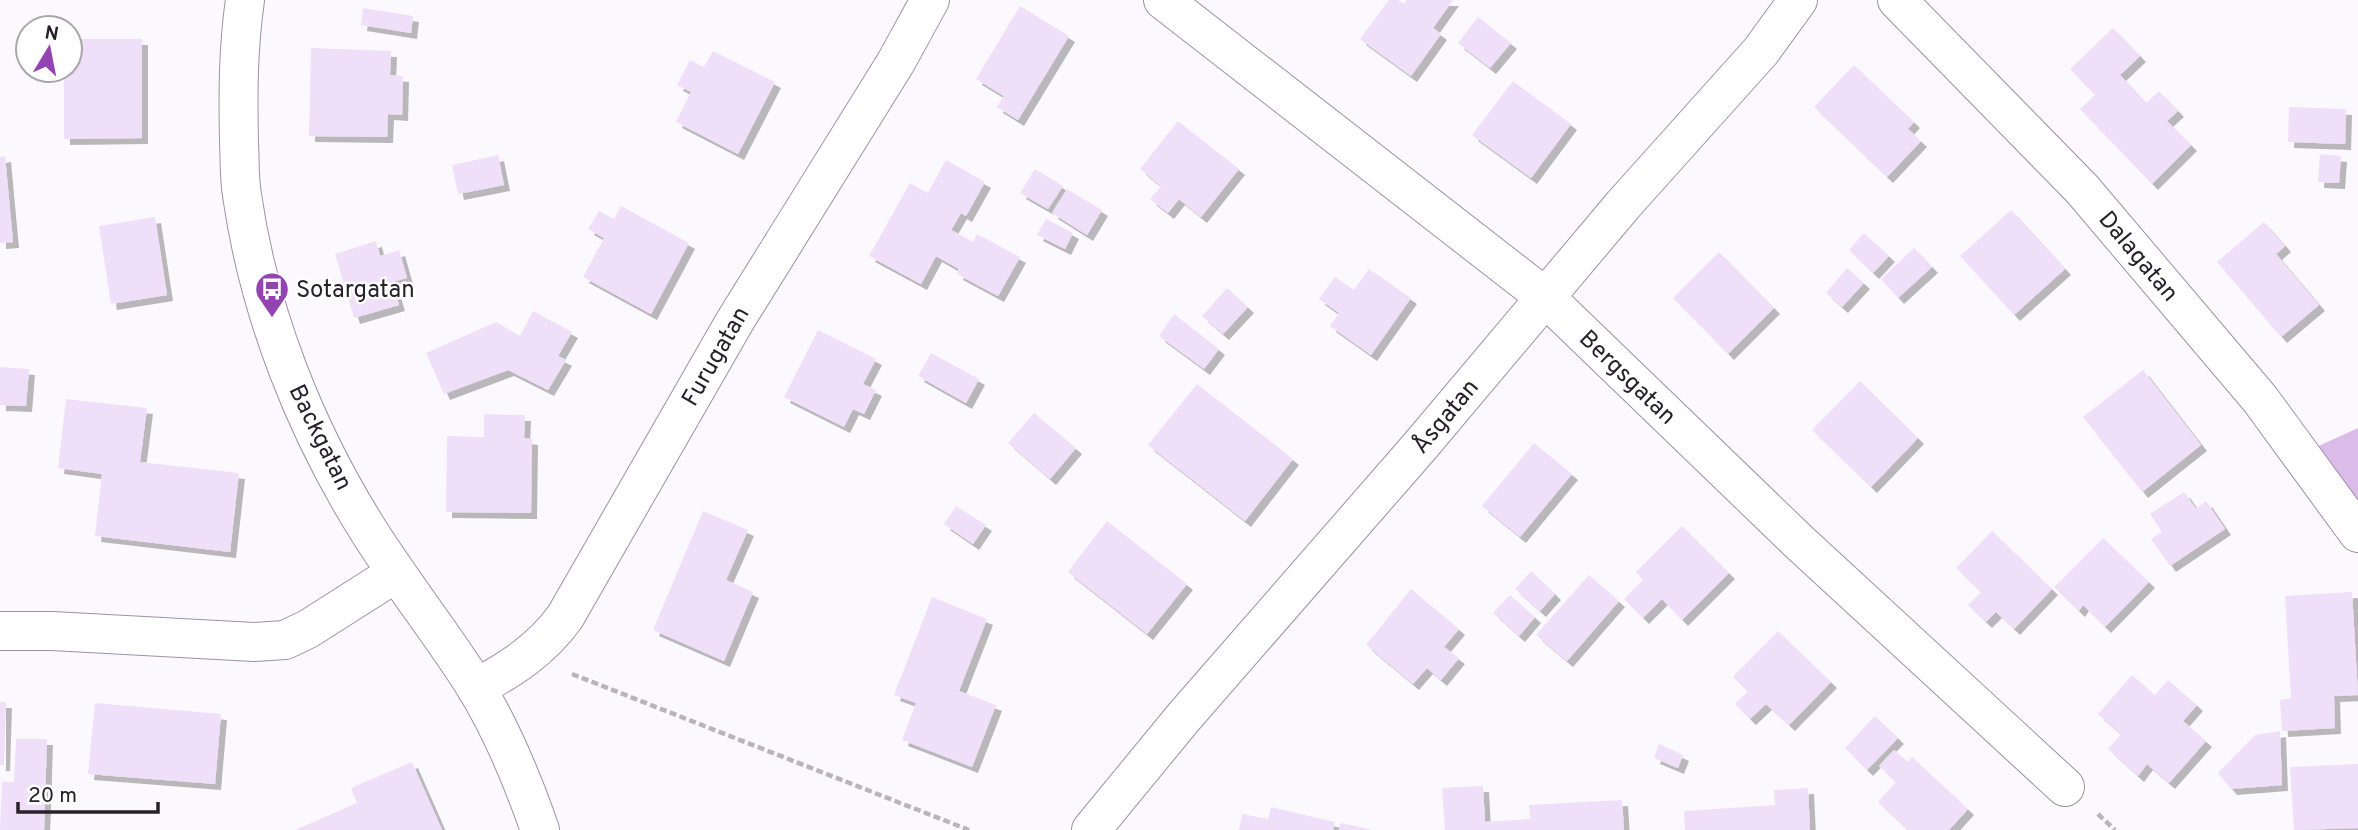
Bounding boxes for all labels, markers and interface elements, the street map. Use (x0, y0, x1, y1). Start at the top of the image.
north arrow (14, 14, 84, 84)
text: N (43, 21, 60, 47)
street label: Dalagatan (2091, 206, 2184, 309)
bus stop icon: Sotargatan (253, 270, 291, 319)
place label: Sotargatan (296, 276, 415, 306)
street label: Furugatan (676, 302, 757, 412)
street label: Bergsgatan (1572, 325, 1681, 432)
street label: Åsgatan (1406, 373, 1486, 461)
street label: Backgatan (281, 380, 358, 496)
scale bar (18, 770, 158, 814)
text: 20 m (28, 783, 77, 810)

